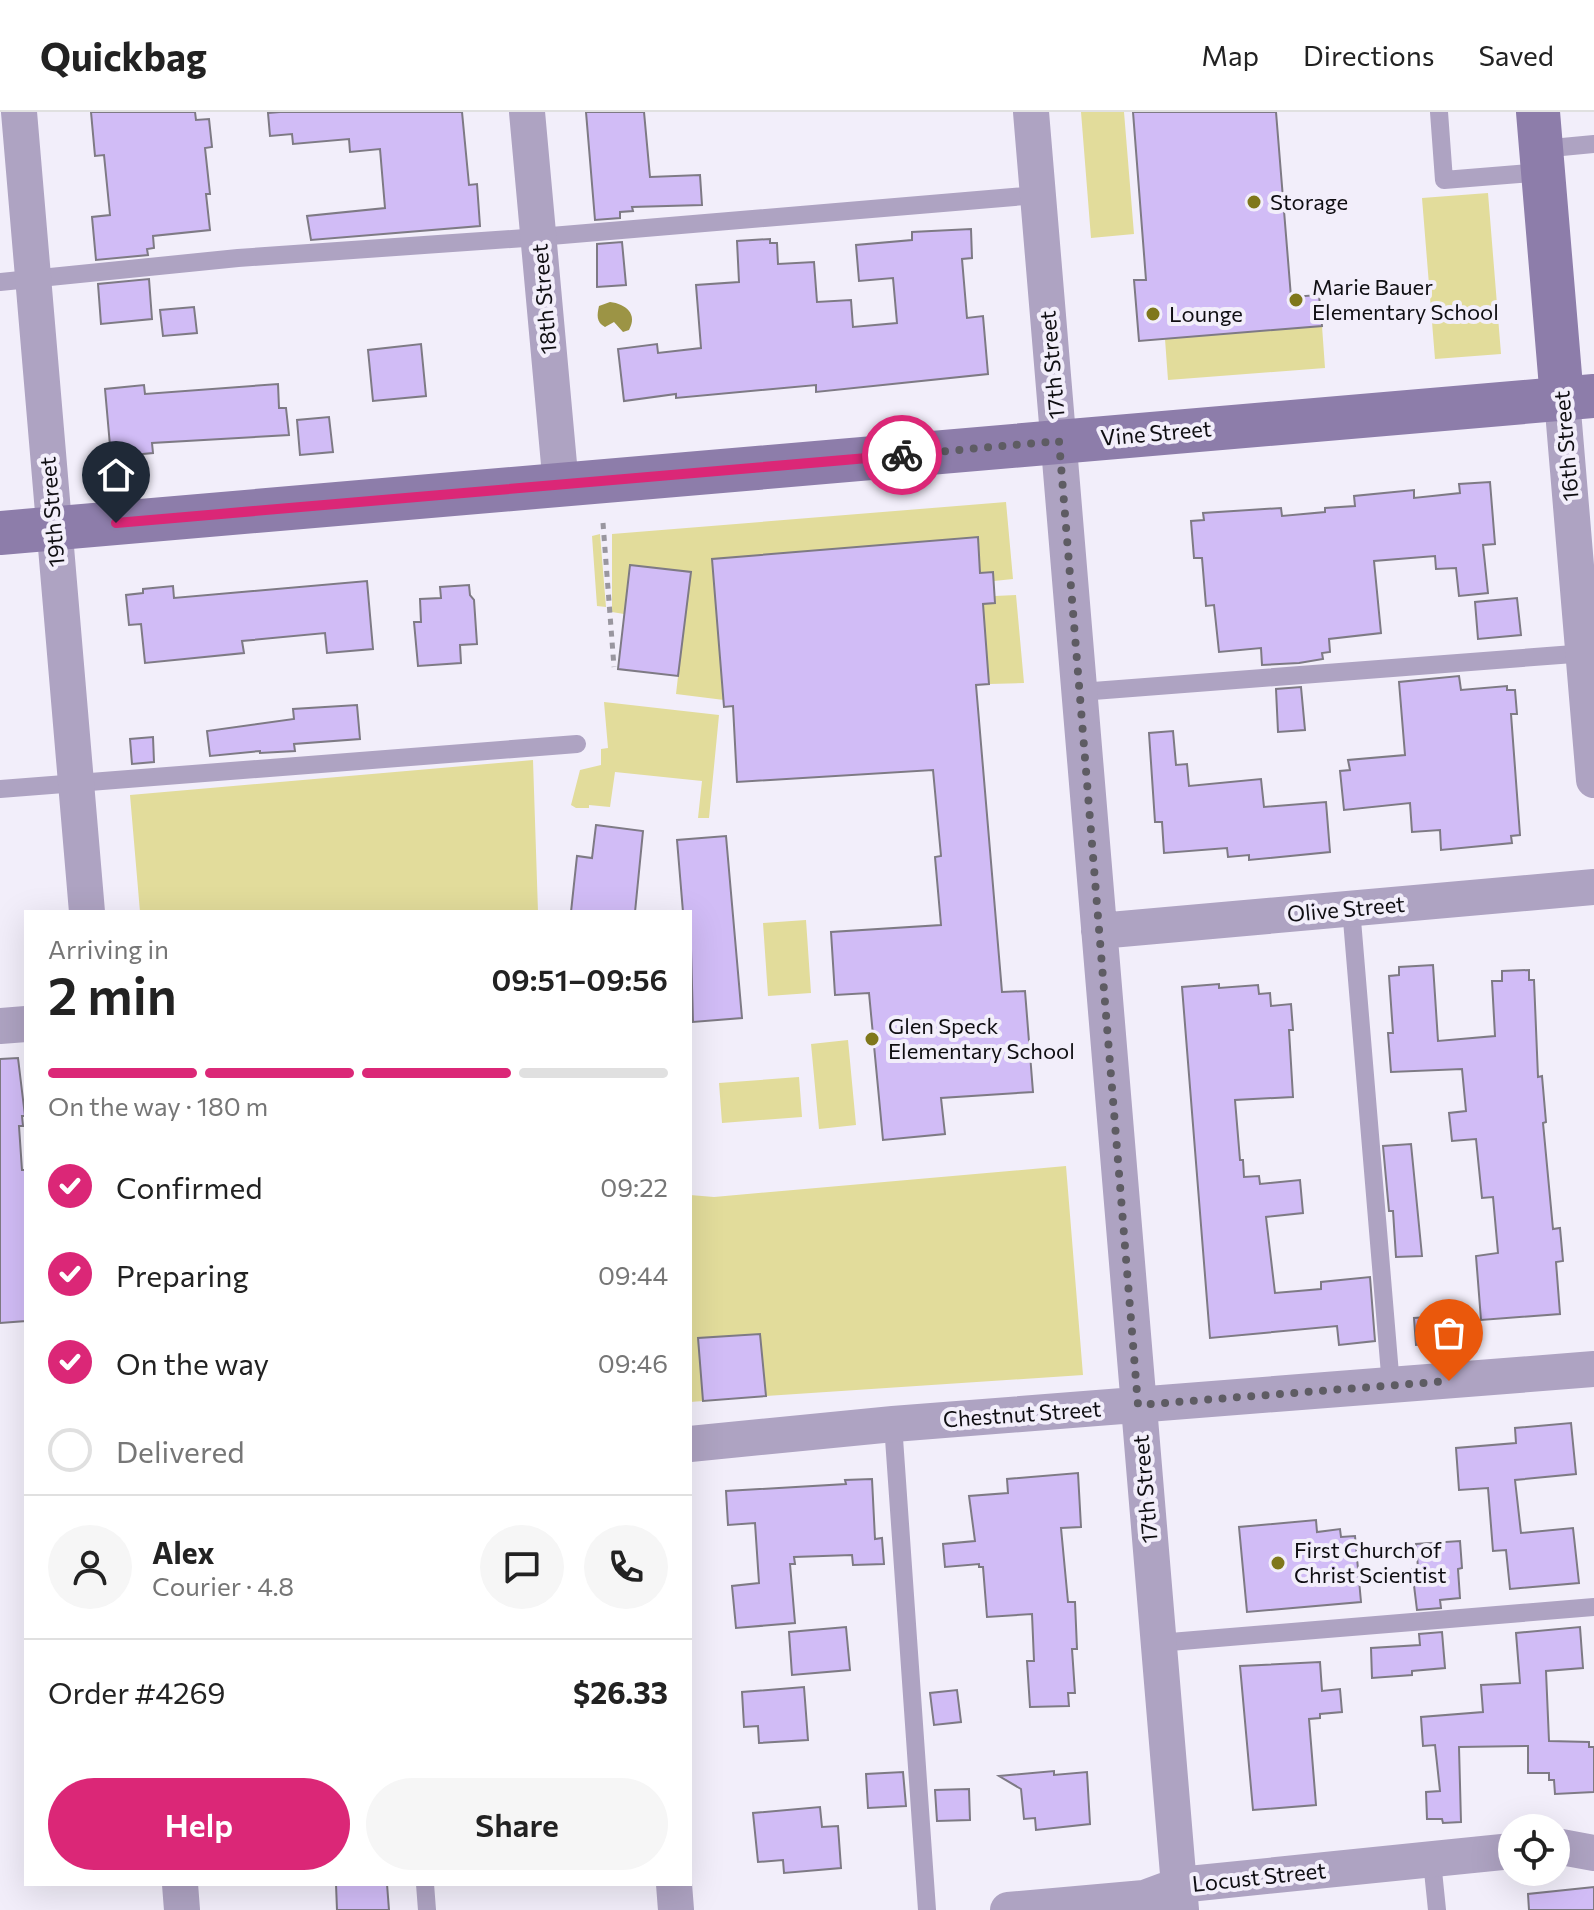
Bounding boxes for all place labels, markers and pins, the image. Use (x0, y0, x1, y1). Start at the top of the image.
place label: Storage (1270, 188, 1348, 215)
marker: Storage (1245, 193, 1263, 211)
place label: Marie Bauer Elementary School (1312, 273, 1499, 325)
marker: Marie Bauer Elementary School (1287, 291, 1305, 309)
place label: Lounge (1169, 300, 1243, 327)
marker: Lounge (1144, 305, 1162, 323)
pin (82, 441, 150, 523)
place label: Glen Speck Elementary School (888, 1012, 1075, 1064)
marker: Glen Speck Elementary School (863, 1030, 881, 1048)
pin (1415, 1299, 1483, 1381)
place label: First Church of Christ Scientist (1294, 1536, 1447, 1588)
marker: First Church of Christ Scientist (1269, 1554, 1287, 1572)

